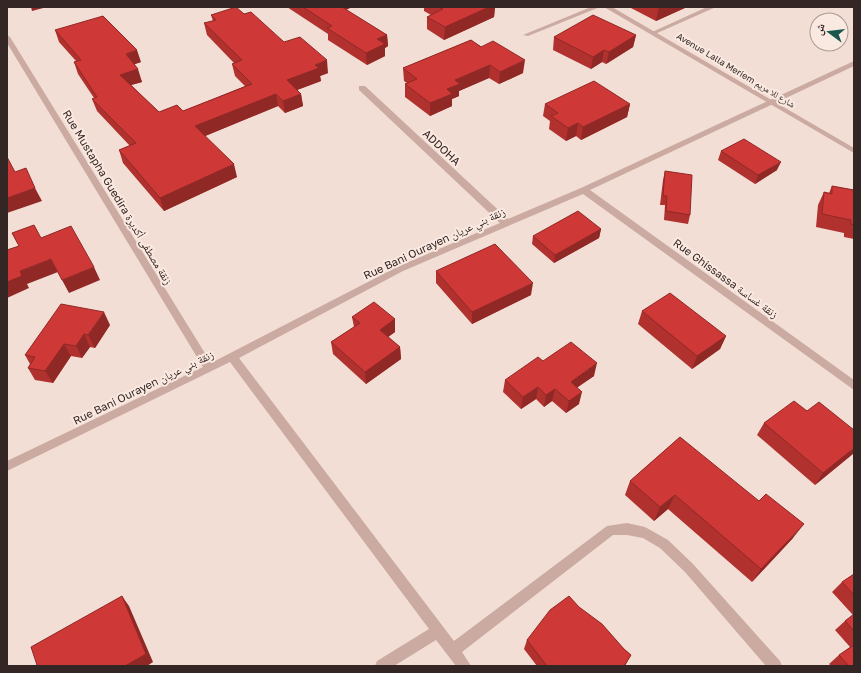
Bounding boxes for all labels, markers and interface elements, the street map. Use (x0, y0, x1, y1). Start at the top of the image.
north arrow (809, 12, 849, 52)
text: ش (811, 22, 829, 37)
street label: Avenue Lalla Meriem شارع للا مريم (674, 30, 797, 111)
street label: Rue Mustapha Guedira زنقة مصطفى أكديرة (60, 107, 175, 287)
street label: ADDOHA (421, 126, 464, 168)
street label: Rue Bani Ourayen زنقة بني عريان (361, 204, 508, 284)
street label: Rue Ghissassa زنقة غساسة (671, 236, 781, 320)
street label: Rue Bani Ourayen زنقة بني عريان (71, 347, 217, 429)

